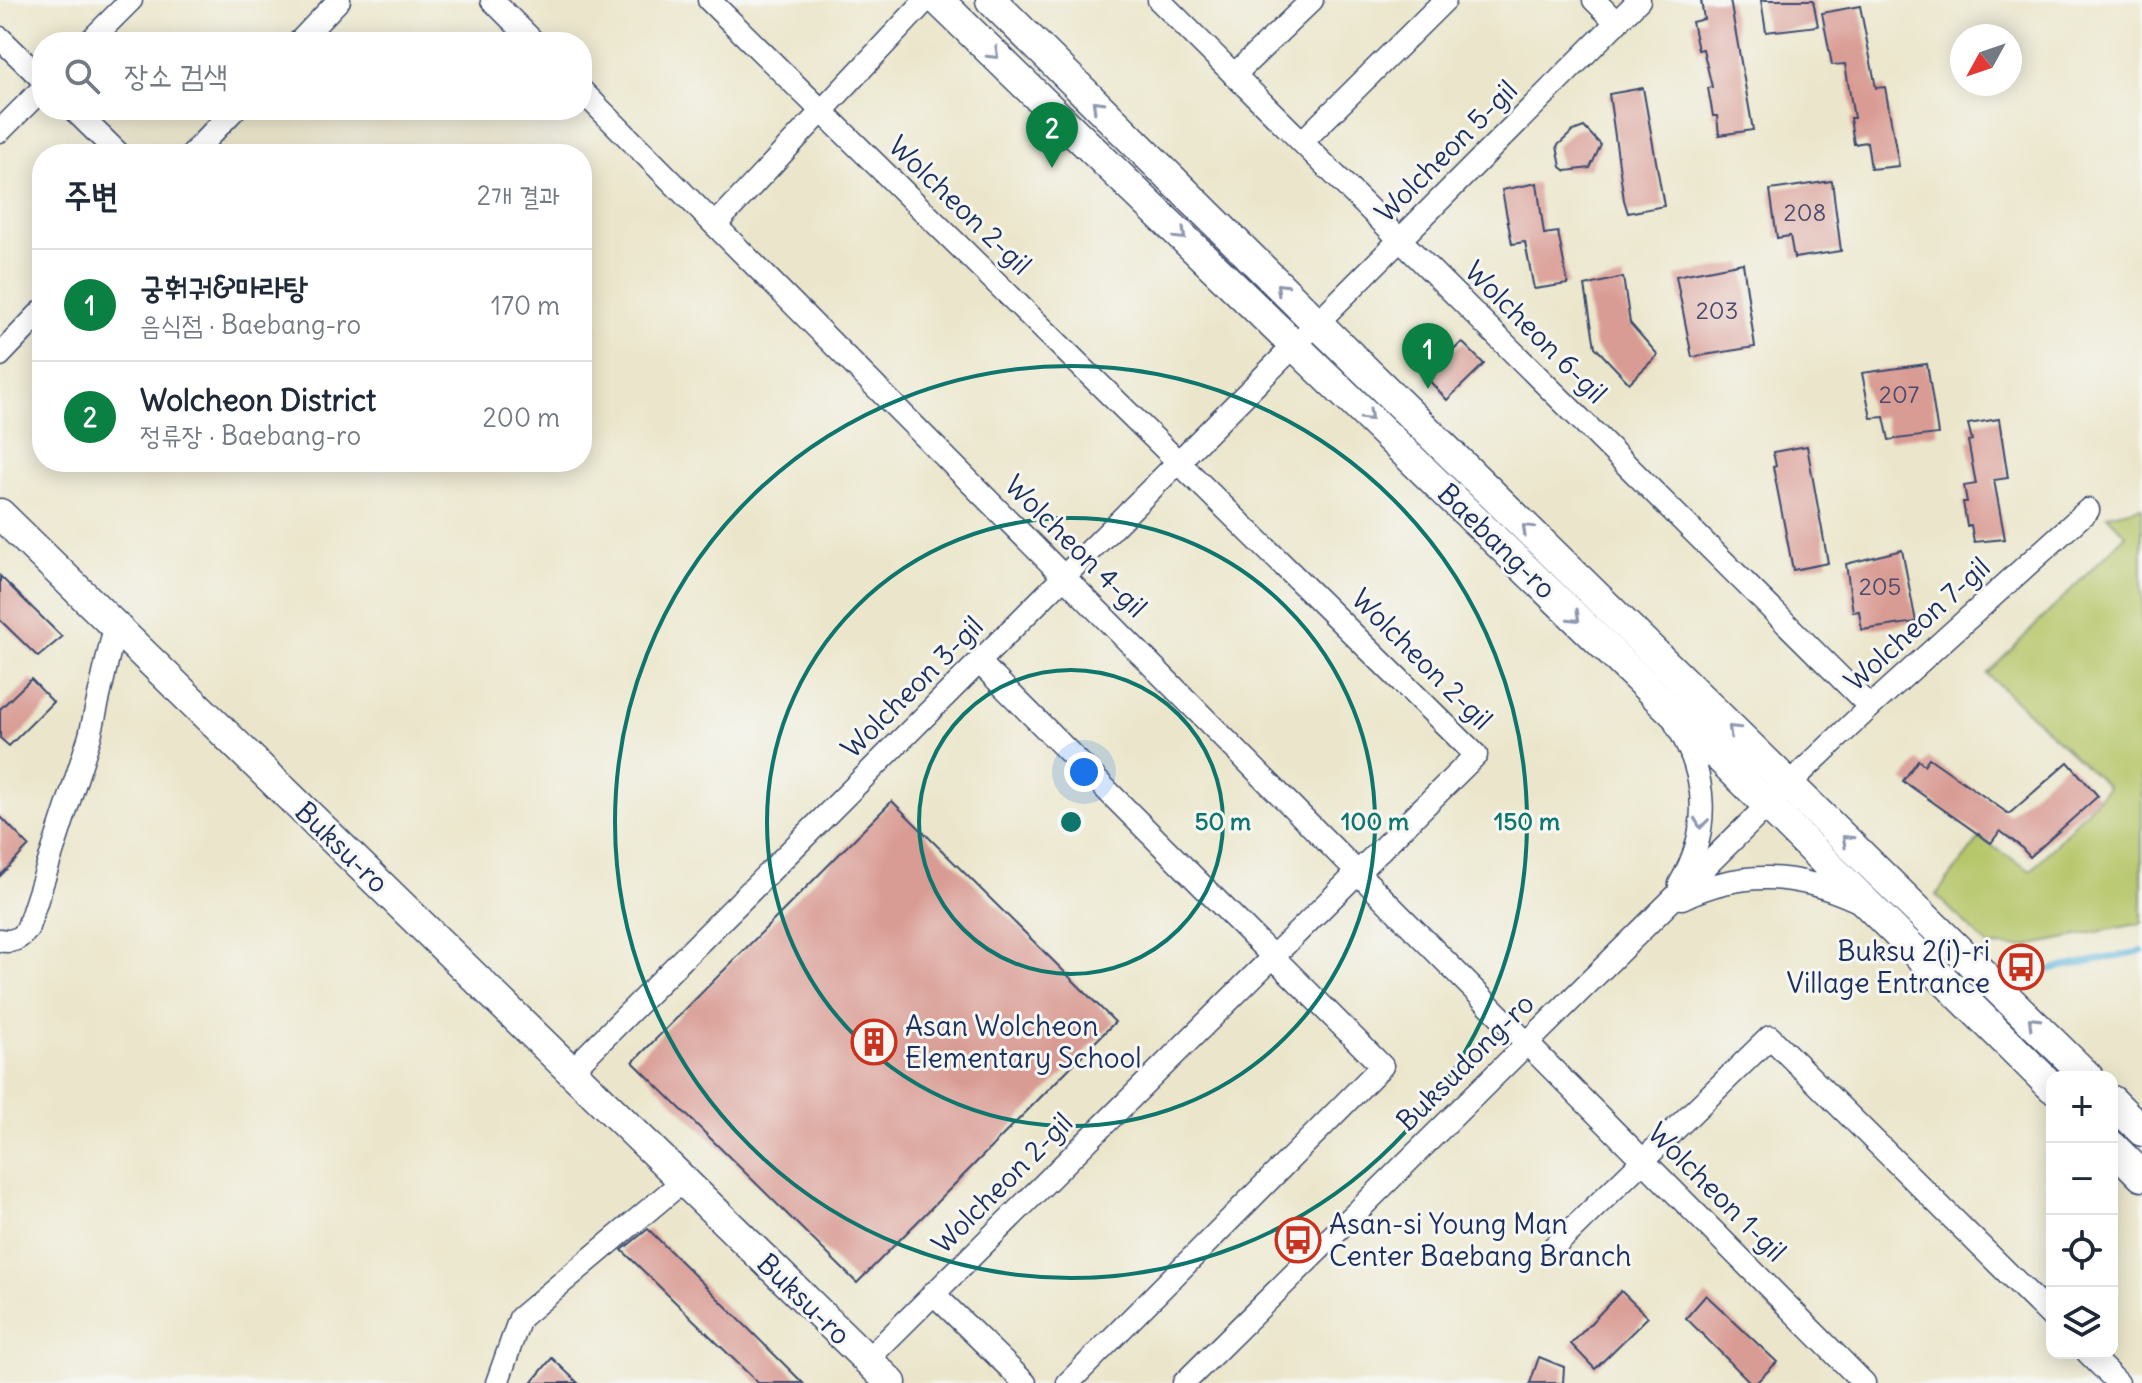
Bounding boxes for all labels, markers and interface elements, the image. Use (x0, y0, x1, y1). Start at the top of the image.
north arrow (1950, 24, 2022, 96)
search box (32, 32, 592, 120)
one-way arrow (985, 45, 999, 59)
icon: search (60, 54, 104, 98)
text: 장소 검색 (124, 56, 228, 94)
street label: Wolcheon 5-gil (1367, 72, 1525, 230)
one-way arrow (1092, 100, 1106, 114)
pin: 2 (1026, 102, 1078, 168)
street label: Wolcheon 2-gil (881, 128, 1039, 282)
text: 주변 (64, 173, 119, 216)
text: 2개 결과 (477, 179, 560, 212)
house number: 208 (1784, 197, 1826, 227)
one-way arrow (1172, 226, 1186, 240)
street label: Wolcheon 6-gil (1457, 253, 1615, 411)
text: 궁훠궈&마라탕 (140, 268, 308, 306)
one-way arrow (1276, 283, 1290, 297)
text: 1 (85, 289, 95, 322)
text: 170 m (491, 289, 560, 322)
house number: 203 (1696, 295, 1738, 325)
text: 음식점 · Baebang-ro (140, 308, 361, 341)
pin: 1 (1402, 323, 1454, 389)
house number: 207 (1879, 379, 1919, 409)
text: Wolcheon District (140, 381, 376, 419)
text: 2 (83, 401, 97, 434)
text: 200 m (483, 401, 560, 434)
one-way arrow (1359, 407, 1373, 421)
text: 정류장 · Baebang-ro (140, 419, 361, 452)
street label: Wolcheon 4-gil (997, 467, 1155, 625)
street label: Baebang-ro (1430, 476, 1564, 606)
one-way arrow (1522, 524, 1536, 538)
street label: Wolcheon 7-gil (1837, 549, 1997, 699)
house number: 205 (1859, 571, 1901, 601)
street label: Wolcheon 2-gil (1344, 581, 1500, 737)
one-way arrow (1565, 607, 1580, 621)
street label: Wolcheon 3-gil (833, 608, 991, 766)
one-way arrow (1728, 725, 1742, 739)
your location (1064, 752, 1104, 792)
street label: Buksu-ro (288, 794, 396, 900)
text: 50 m (1195, 806, 1251, 836)
text: 100 m (1341, 806, 1409, 836)
text: 150 m (1494, 806, 1560, 836)
centre of rings (1057, 808, 1085, 836)
one-way arrow (1692, 817, 1709, 830)
one-way arrow (1842, 835, 1856, 850)
place label: Buksu 2(i)-ri Village Entrance (1787, 933, 1990, 1001)
bus stop icon: Buksu 2(i)-ri Village Entrance (1997, 943, 2045, 991)
street label: Buksudong-ro (1388, 985, 1542, 1139)
place label: Asan Wolcheon Elementary School (905, 1008, 1142, 1076)
one-way arrow (2028, 1017, 2042, 1031)
building icon: Asan Wolcheon Elementary School (850, 1018, 898, 1066)
map controls (2046, 1071, 2118, 1359)
button: + (2046, 1071, 2118, 1143)
street label: Wolcheon 2-gil (924, 1105, 1080, 1261)
street label: Wolcheon 1-gil (1640, 1115, 1794, 1269)
button: − (2046, 1143, 2118, 1215)
place label: Asan-si Young Man Center Baebang Branch (1329, 1206, 1631, 1274)
button: locate (2046, 1215, 2118, 1287)
bus stop icon: Asan-si Young Man Center Baebang Branch (1274, 1216, 1322, 1264)
street label: Buksu-ro (750, 1246, 858, 1352)
button: layers (2046, 1287, 2118, 1359)

